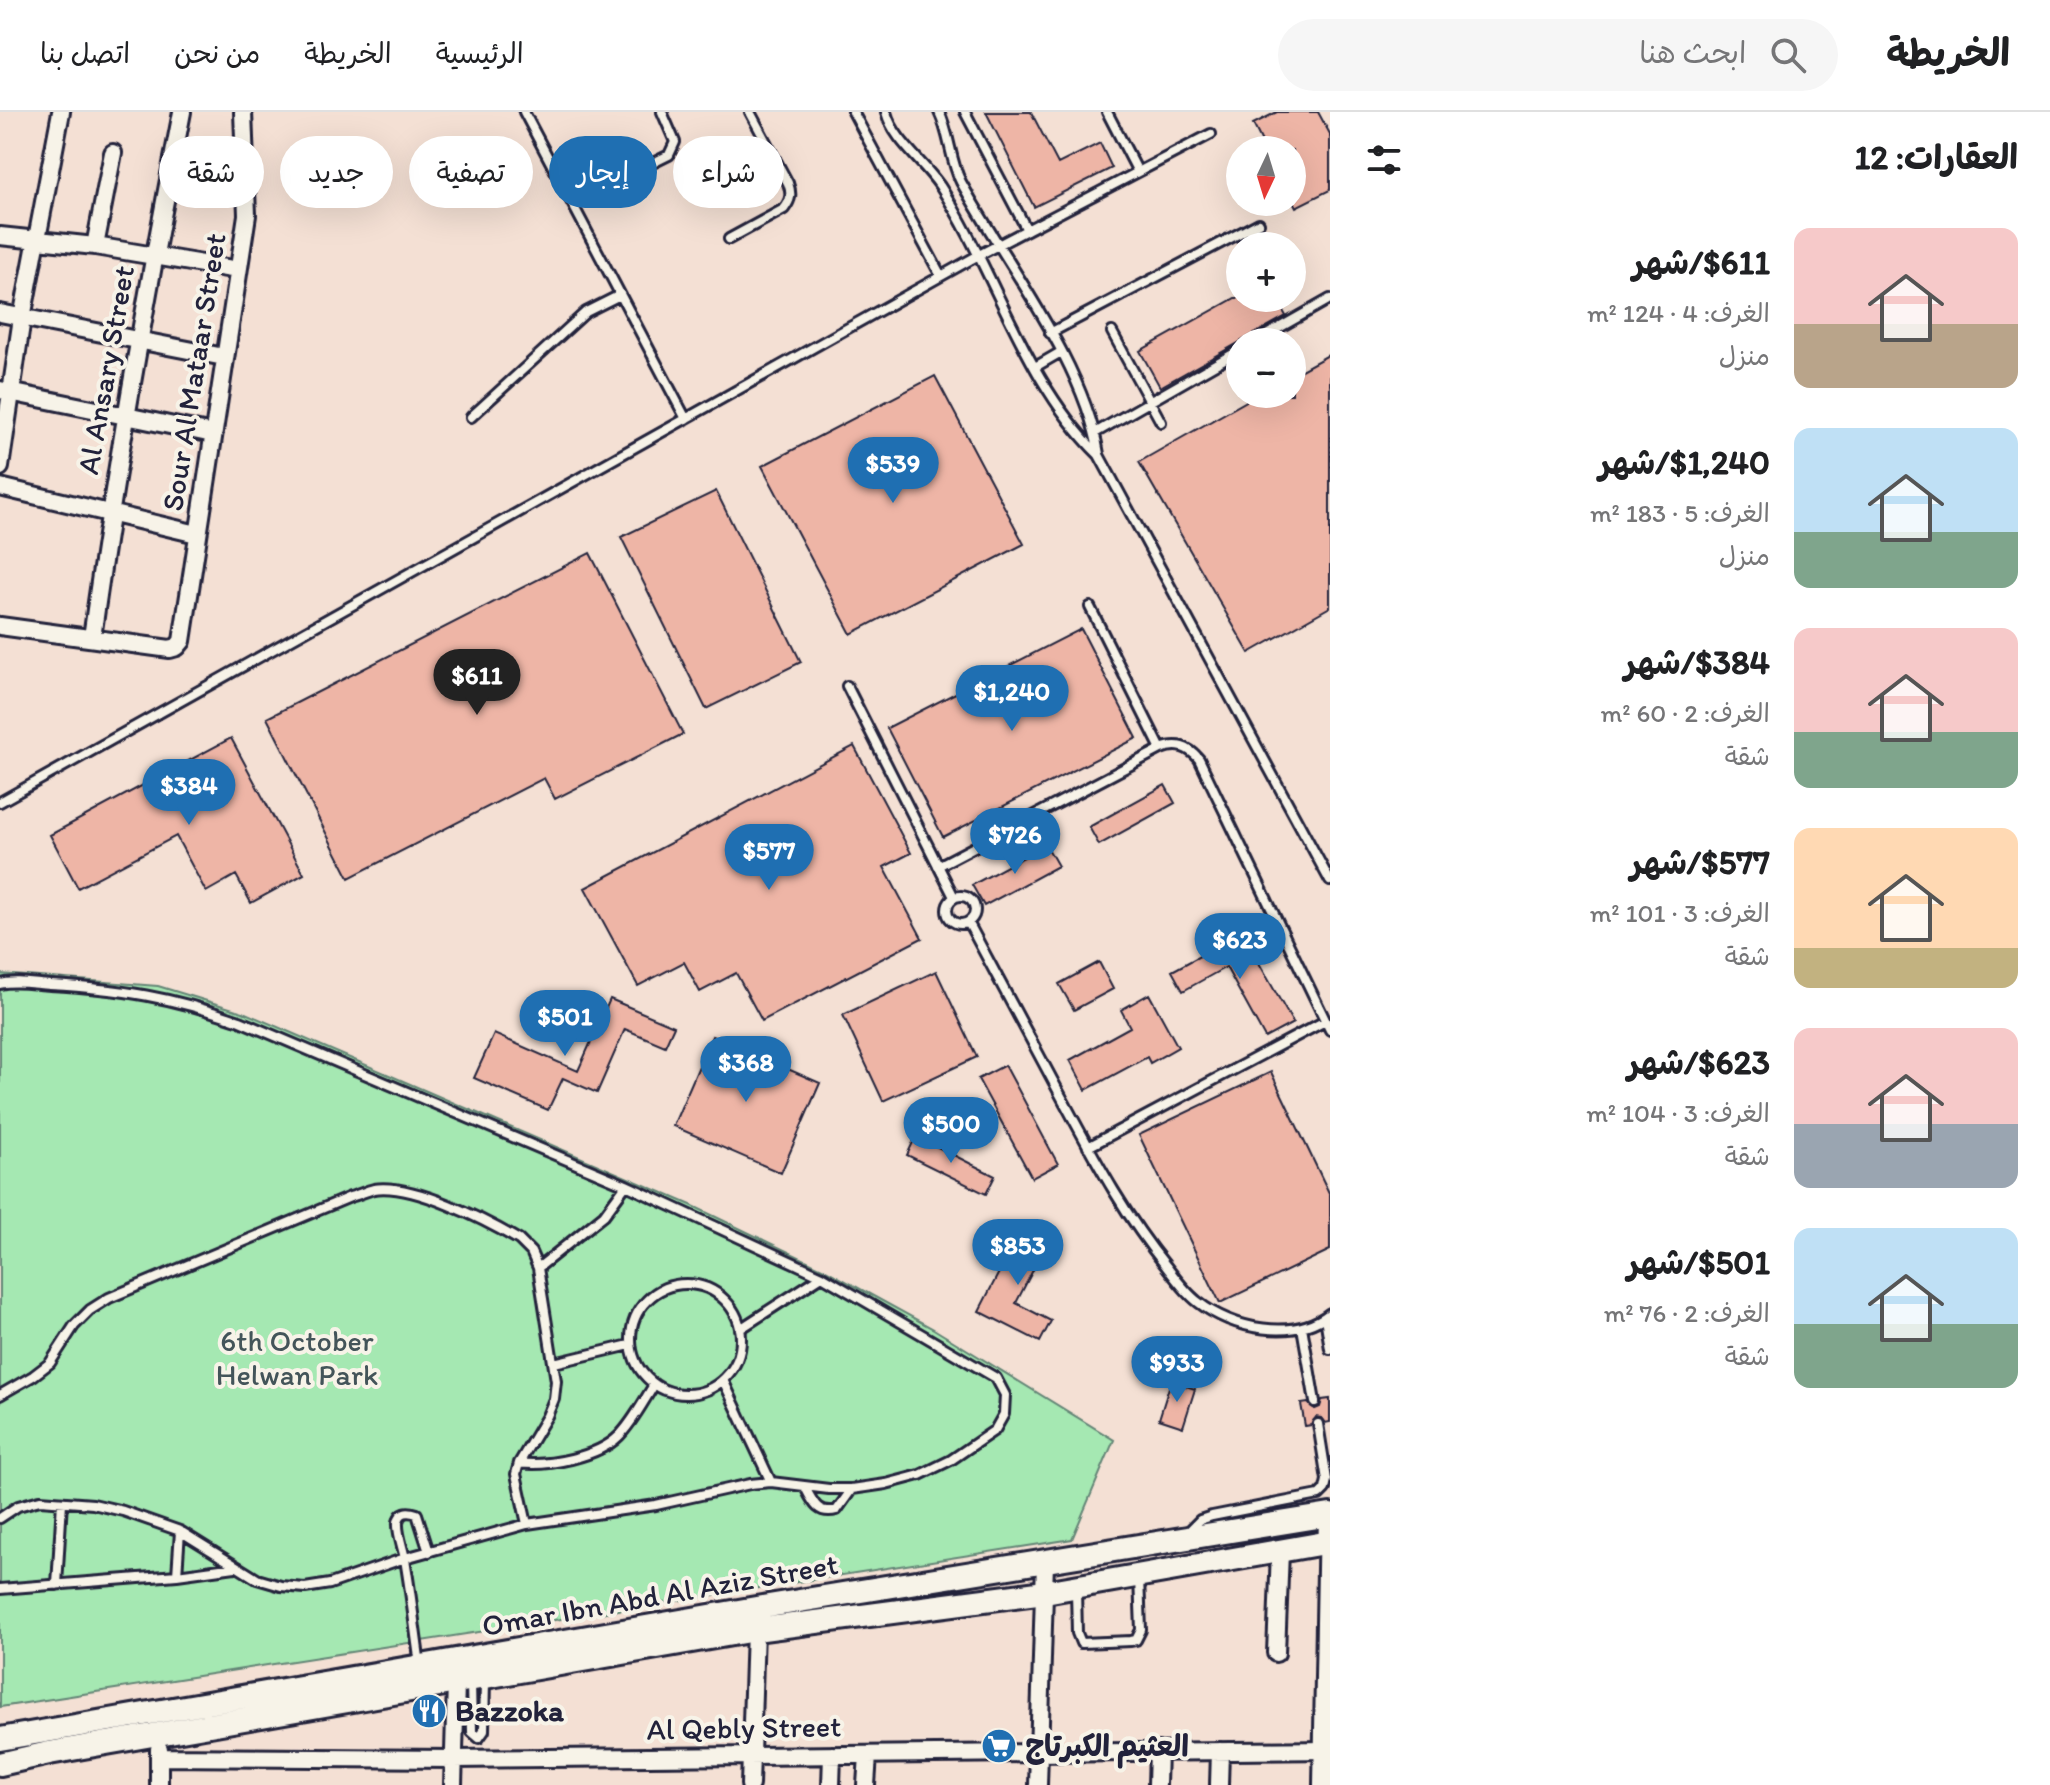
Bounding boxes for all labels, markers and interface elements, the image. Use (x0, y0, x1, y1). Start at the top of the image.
search box (1278, 19, 1838, 91)
text: الخريطة (1886, 30, 2010, 76)
icon: search (1766, 33, 1810, 77)
text: ابحث هنا (1639, 34, 1746, 71)
text: اتصل بنا (40, 36, 130, 70)
text: من نحن (174, 36, 260, 70)
text: الخريطة (304, 36, 392, 70)
text: الرئيسية (436, 36, 524, 70)
chip: شقة (159, 136, 264, 208)
chip: جديد (280, 136, 393, 208)
chip: تصفية (409, 136, 533, 208)
chip: إيجار (549, 136, 657, 208)
chip: شراء (673, 136, 784, 208)
north arrow (1226, 136, 1306, 216)
map controls (1226, 136, 1306, 408)
text: العقارات: 12 (1854, 137, 2018, 178)
icon: filters (1362, 138, 1406, 182)
street label: Sour Al Mataar Street (153, 230, 234, 514)
button: + (1226, 232, 1306, 312)
text: $611/شهر (1632, 242, 1770, 283)
icon: home (1858, 260, 1954, 356)
street label: Al Ansary Street (69, 263, 142, 477)
text: الغرف: 4 · 124 m² (1587, 297, 1770, 329)
button: − (1226, 328, 1306, 408)
text: منزل (1719, 340, 1770, 372)
pin: $539 (846, 437, 940, 505)
text: $1,240/شهر (1599, 442, 1770, 483)
text: $539 (866, 447, 920, 479)
icon: home (1858, 460, 1954, 556)
text: الغرف: 5 · 183 m² (1590, 497, 1770, 529)
text: منزل (1719, 540, 1770, 572)
text: $384/شهر (1624, 642, 1770, 683)
pin: $611 (430, 649, 524, 717)
text: $611 (451, 659, 503, 691)
icon: home (1858, 660, 1954, 756)
pin: $1,240 (947, 665, 1077, 733)
text: $1,240 (974, 675, 1050, 707)
text: الغرف: 2 · 60 m² (1601, 697, 1770, 729)
text: شقة (1725, 740, 1770, 772)
pin: $384 (142, 759, 236, 827)
text: $384 (160, 769, 218, 801)
pin: $726 (968, 808, 1062, 876)
text: $726 (988, 818, 1042, 850)
pin: $577 (722, 824, 816, 892)
text: $577 (743, 834, 795, 866)
text: $577/شهر (1630, 842, 1770, 883)
icon: home (1858, 860, 1954, 956)
text: الغرف: 3 · 101 m² (1590, 897, 1770, 929)
pin: $623 (1193, 913, 1287, 981)
text: $623 (1213, 923, 1267, 955)
text: شقة (1725, 940, 1770, 972)
pin: $501 (518, 990, 612, 1058)
text: $501 (538, 1000, 592, 1032)
pin: $368 (699, 1036, 793, 1104)
text: $623/شهر (1628, 1042, 1770, 1083)
text: $368 (718, 1046, 774, 1078)
icon: home (1858, 1060, 1954, 1156)
pin: $500 (904, 1097, 998, 1165)
text: الغرف: 3 · 104 m² (1586, 1097, 1770, 1129)
text: $500 (922, 1107, 980, 1139)
text: شقة (1725, 1140, 1770, 1172)
pin: $853 (971, 1219, 1065, 1287)
text: $853 (990, 1229, 1046, 1261)
text: $501/شهر (1627, 1242, 1770, 1283)
icon: home (1858, 1260, 1954, 1356)
text: الغرف: 2 · 76 m² (1604, 1297, 1770, 1329)
park label: 6th October Helwan Park (216, 1322, 378, 1393)
pin: $933 (1130, 1336, 1224, 1404)
text: شقة (1725, 1340, 1770, 1372)
text: $933 (1149, 1346, 1205, 1378)
street label: Omar Ibn Abd Al Aziz Street (479, 1545, 841, 1644)
restaurant icon: Bazzoka (410, 1692, 448, 1730)
place label: Bazzoka (455, 1692, 564, 1729)
street label: Al Qebly Street (646, 1707, 842, 1748)
supermarket icon: العثيم الكبرتاج (980, 1727, 1018, 1765)
place label: العثيم الكبرتاج (1025, 1727, 1189, 1769)

